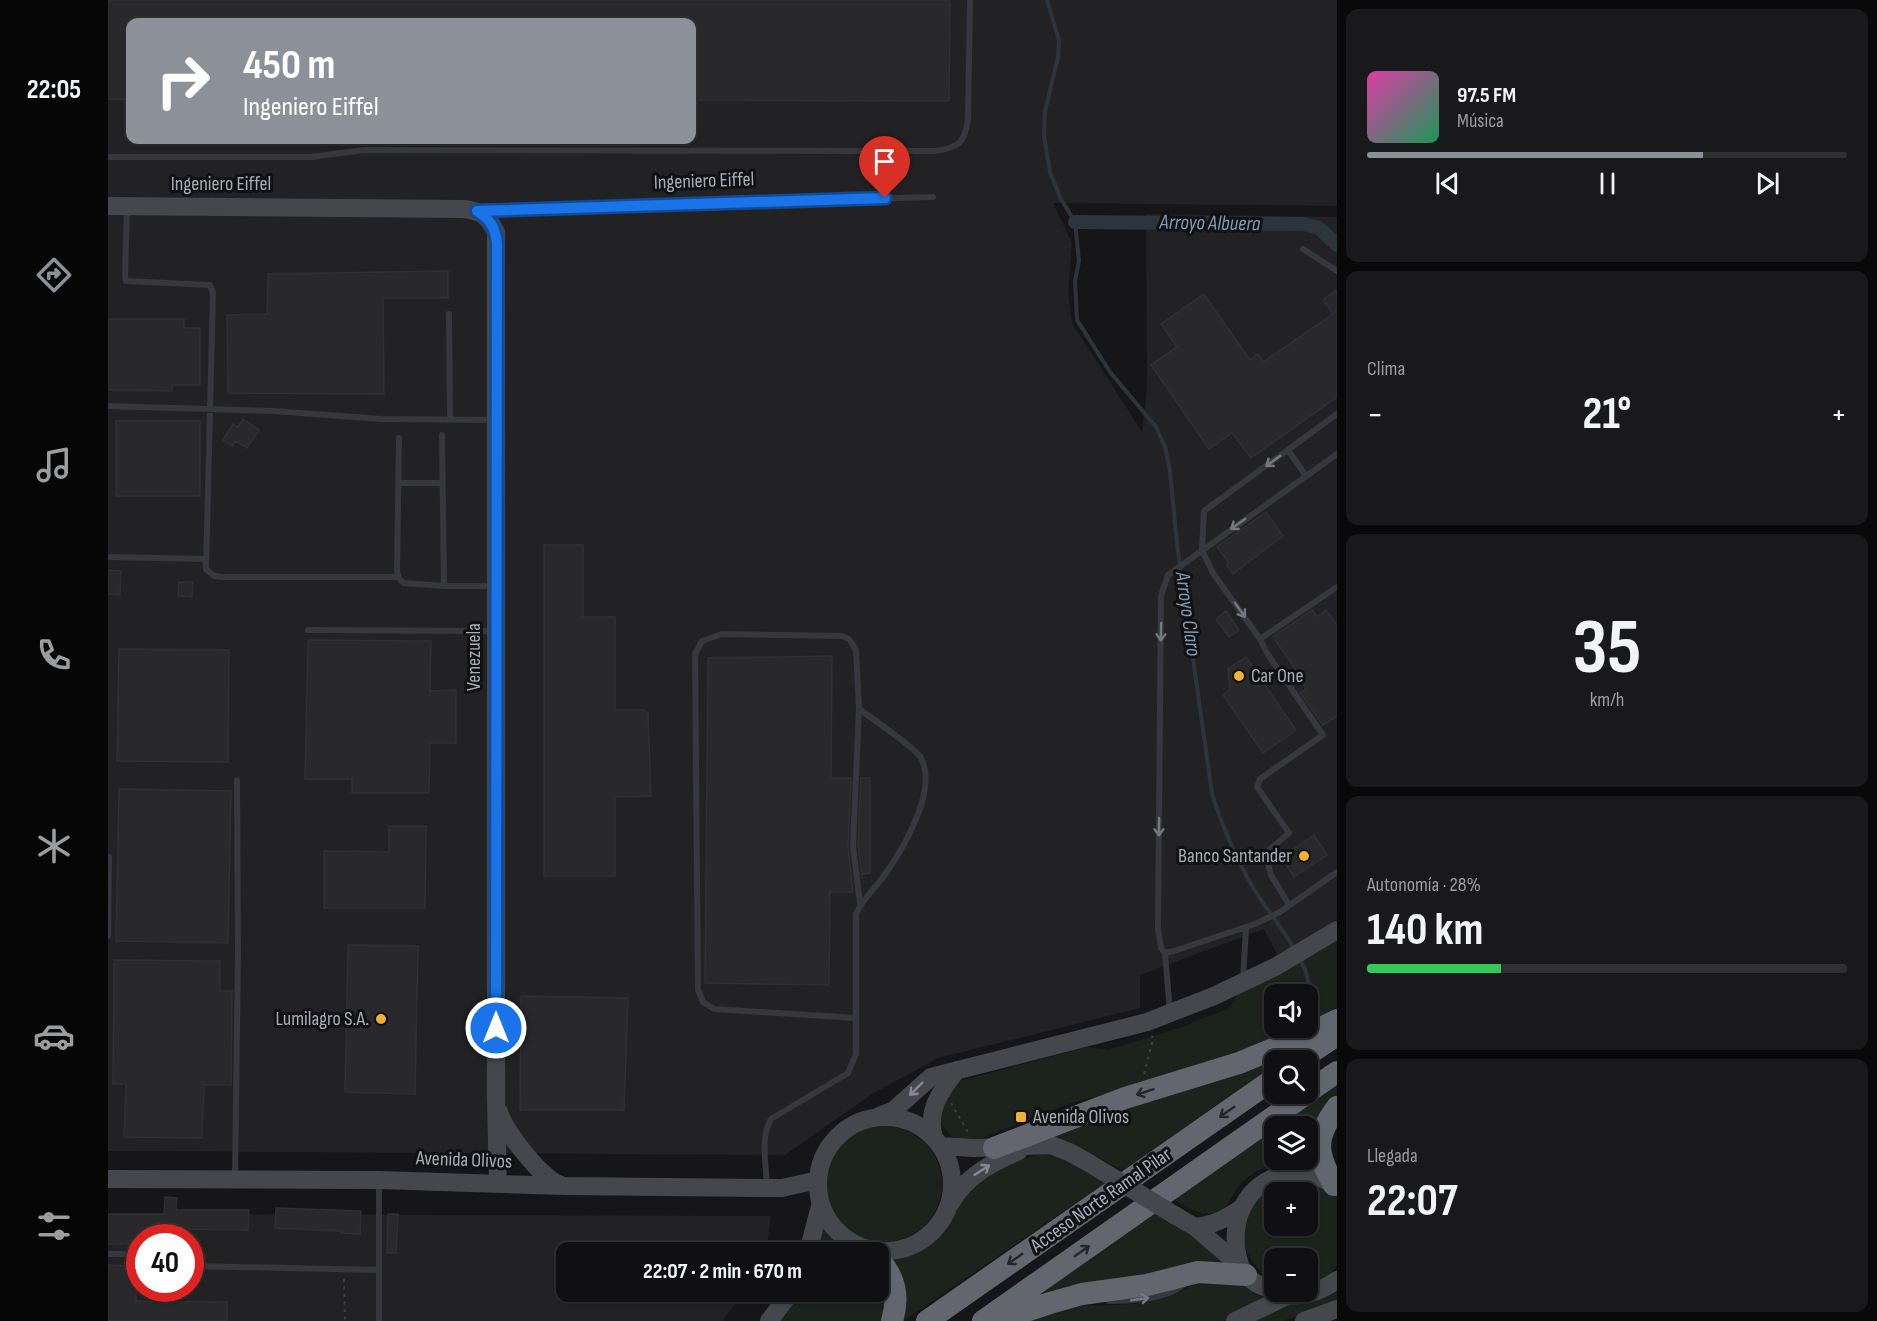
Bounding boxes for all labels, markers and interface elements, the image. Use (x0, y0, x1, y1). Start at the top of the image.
text: 450 m (243, 40, 335, 91)
icon: right (144, 42, 222, 120)
text: 22:05 (27, 74, 81, 106)
text: 97.5 FM (1457, 82, 1516, 109)
text: Ingeniero Eiffel (243, 91, 379, 123)
text: Música (1457, 109, 1504, 133)
pin (859, 136, 910, 198)
icon: arrive (868, 145, 901, 178)
street label: Ingeniero Eiffel (653, 167, 755, 195)
icon: previous (1431, 167, 1464, 200)
icon: pause (1591, 167, 1624, 200)
icon: next (1751, 167, 1784, 200)
street label: Ingeniero Eiffel (171, 172, 271, 196)
water label: Arroyo Albuera (1158, 210, 1261, 236)
icon: directions (33, 254, 75, 296)
text: Clima (1367, 357, 1405, 381)
text: 21° (1583, 387, 1631, 442)
text: − (1367, 395, 1383, 435)
text: + (1831, 395, 1847, 435)
icon: music (33, 444, 75, 486)
one-way arrow (1265, 455, 1281, 467)
one-way arrow (1230, 518, 1246, 531)
water label: Arroyo Claro (1170, 569, 1206, 658)
one-way arrow (1234, 601, 1246, 617)
text: 35 (1572, 602, 1642, 695)
one-way arrow (1155, 622, 1166, 642)
street label: Venezuela (462, 623, 486, 691)
icon: phone (33, 634, 75, 676)
place label: Car One (1251, 664, 1303, 688)
marker: Car One (1232, 669, 1246, 683)
text: km/h (1590, 688, 1624, 712)
one-way arrow (1153, 817, 1165, 837)
icon: climate (33, 825, 75, 867)
place label: Banco Santander (1178, 844, 1292, 868)
marker: Banco Santander (1297, 849, 1311, 863)
text: Autonomía · 28% (1367, 873, 1481, 897)
text: 140 km (1367, 903, 1483, 958)
map controls (1264, 984, 1318, 1302)
button: sound (1264, 984, 1318, 1038)
position arrow (464, 996, 528, 1060)
place label: Lumilagro S.A. (275, 1007, 369, 1031)
marker: Lumilagro S.A. (374, 1012, 388, 1026)
icon: car (33, 1015, 75, 1057)
button: search (1264, 1050, 1318, 1104)
one-way arrow (909, 1082, 924, 1097)
one-way arrow (1136, 1087, 1155, 1098)
place label: Avenida Olivos (1032, 1105, 1129, 1129)
one-way arrow (1219, 1106, 1236, 1118)
marker: Avenida Olivos (1014, 1110, 1028, 1124)
button: layers (1264, 1116, 1318, 1170)
street label: Acceso Norte Ramal Pilar (1025, 1142, 1176, 1258)
text: Llegada (1367, 1144, 1418, 1168)
street label: Avenida Olivos (414, 1146, 513, 1174)
one-way arrow (973, 1164, 989, 1176)
text: 22:07 (1367, 1174, 1458, 1229)
button: + (1264, 1182, 1318, 1236)
icon: filters (33, 1205, 75, 1247)
speed limit sign: 40 (126, 1224, 204, 1302)
one-way arrow (1074, 1245, 1090, 1257)
button: − (1264, 1248, 1318, 1302)
one-way arrow (1008, 1253, 1024, 1265)
text: 22:07 · 2 min · 670 m (643, 1258, 802, 1285)
one-way arrow (1129, 1293, 1149, 1304)

